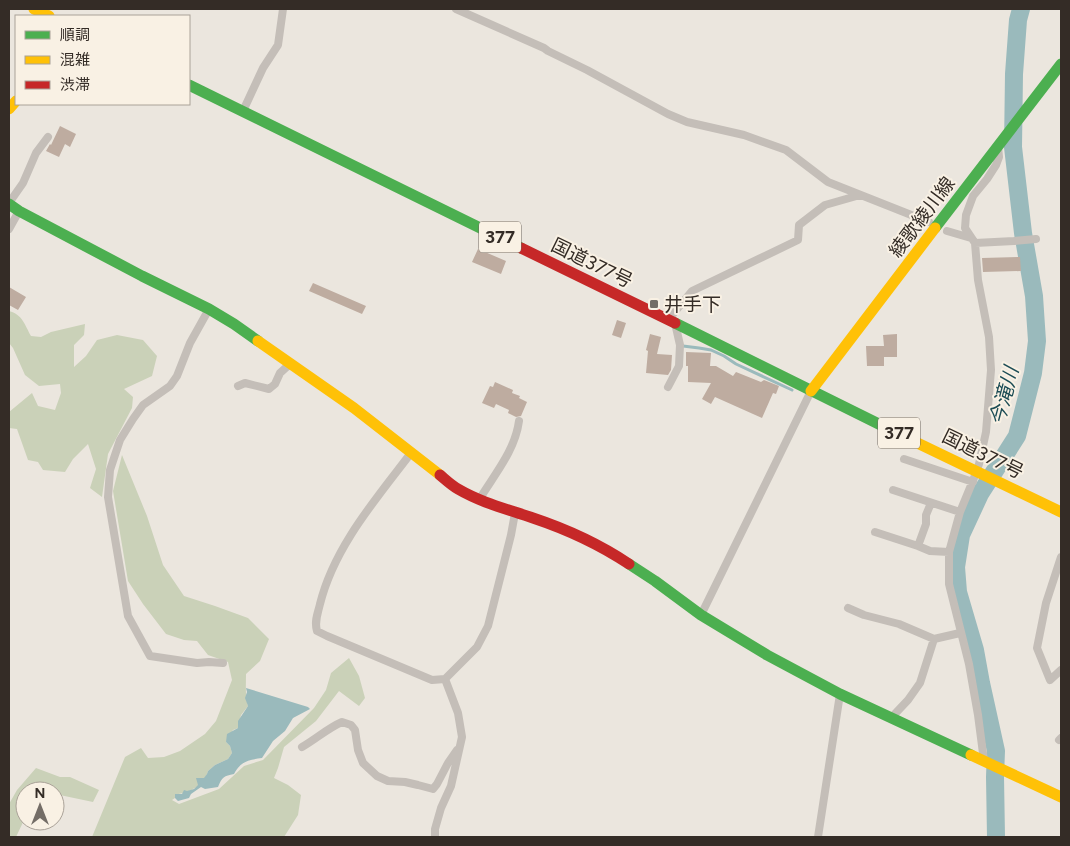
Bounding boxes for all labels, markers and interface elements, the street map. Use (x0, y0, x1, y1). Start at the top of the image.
legend (15, 15, 190, 105)
text: 順調 (60, 26, 90, 44)
text: 混雑 (60, 51, 90, 69)
text: 渋滞 (60, 76, 90, 94)
street label: 綾歌綾川線 (884, 172, 960, 262)
road number: 377 (479, 222, 521, 252)
street label: 国道377号 (548, 233, 636, 293)
place label: 井手下 (664, 293, 721, 316)
marker: 井手下 (648, 298, 660, 310)
water label: 今滝川 (985, 362, 1024, 428)
road number: 377 (878, 418, 920, 448)
street label: 国道377号 (939, 424, 1027, 484)
north arrow (15, 781, 65, 831)
text: N (35, 785, 45, 802)

